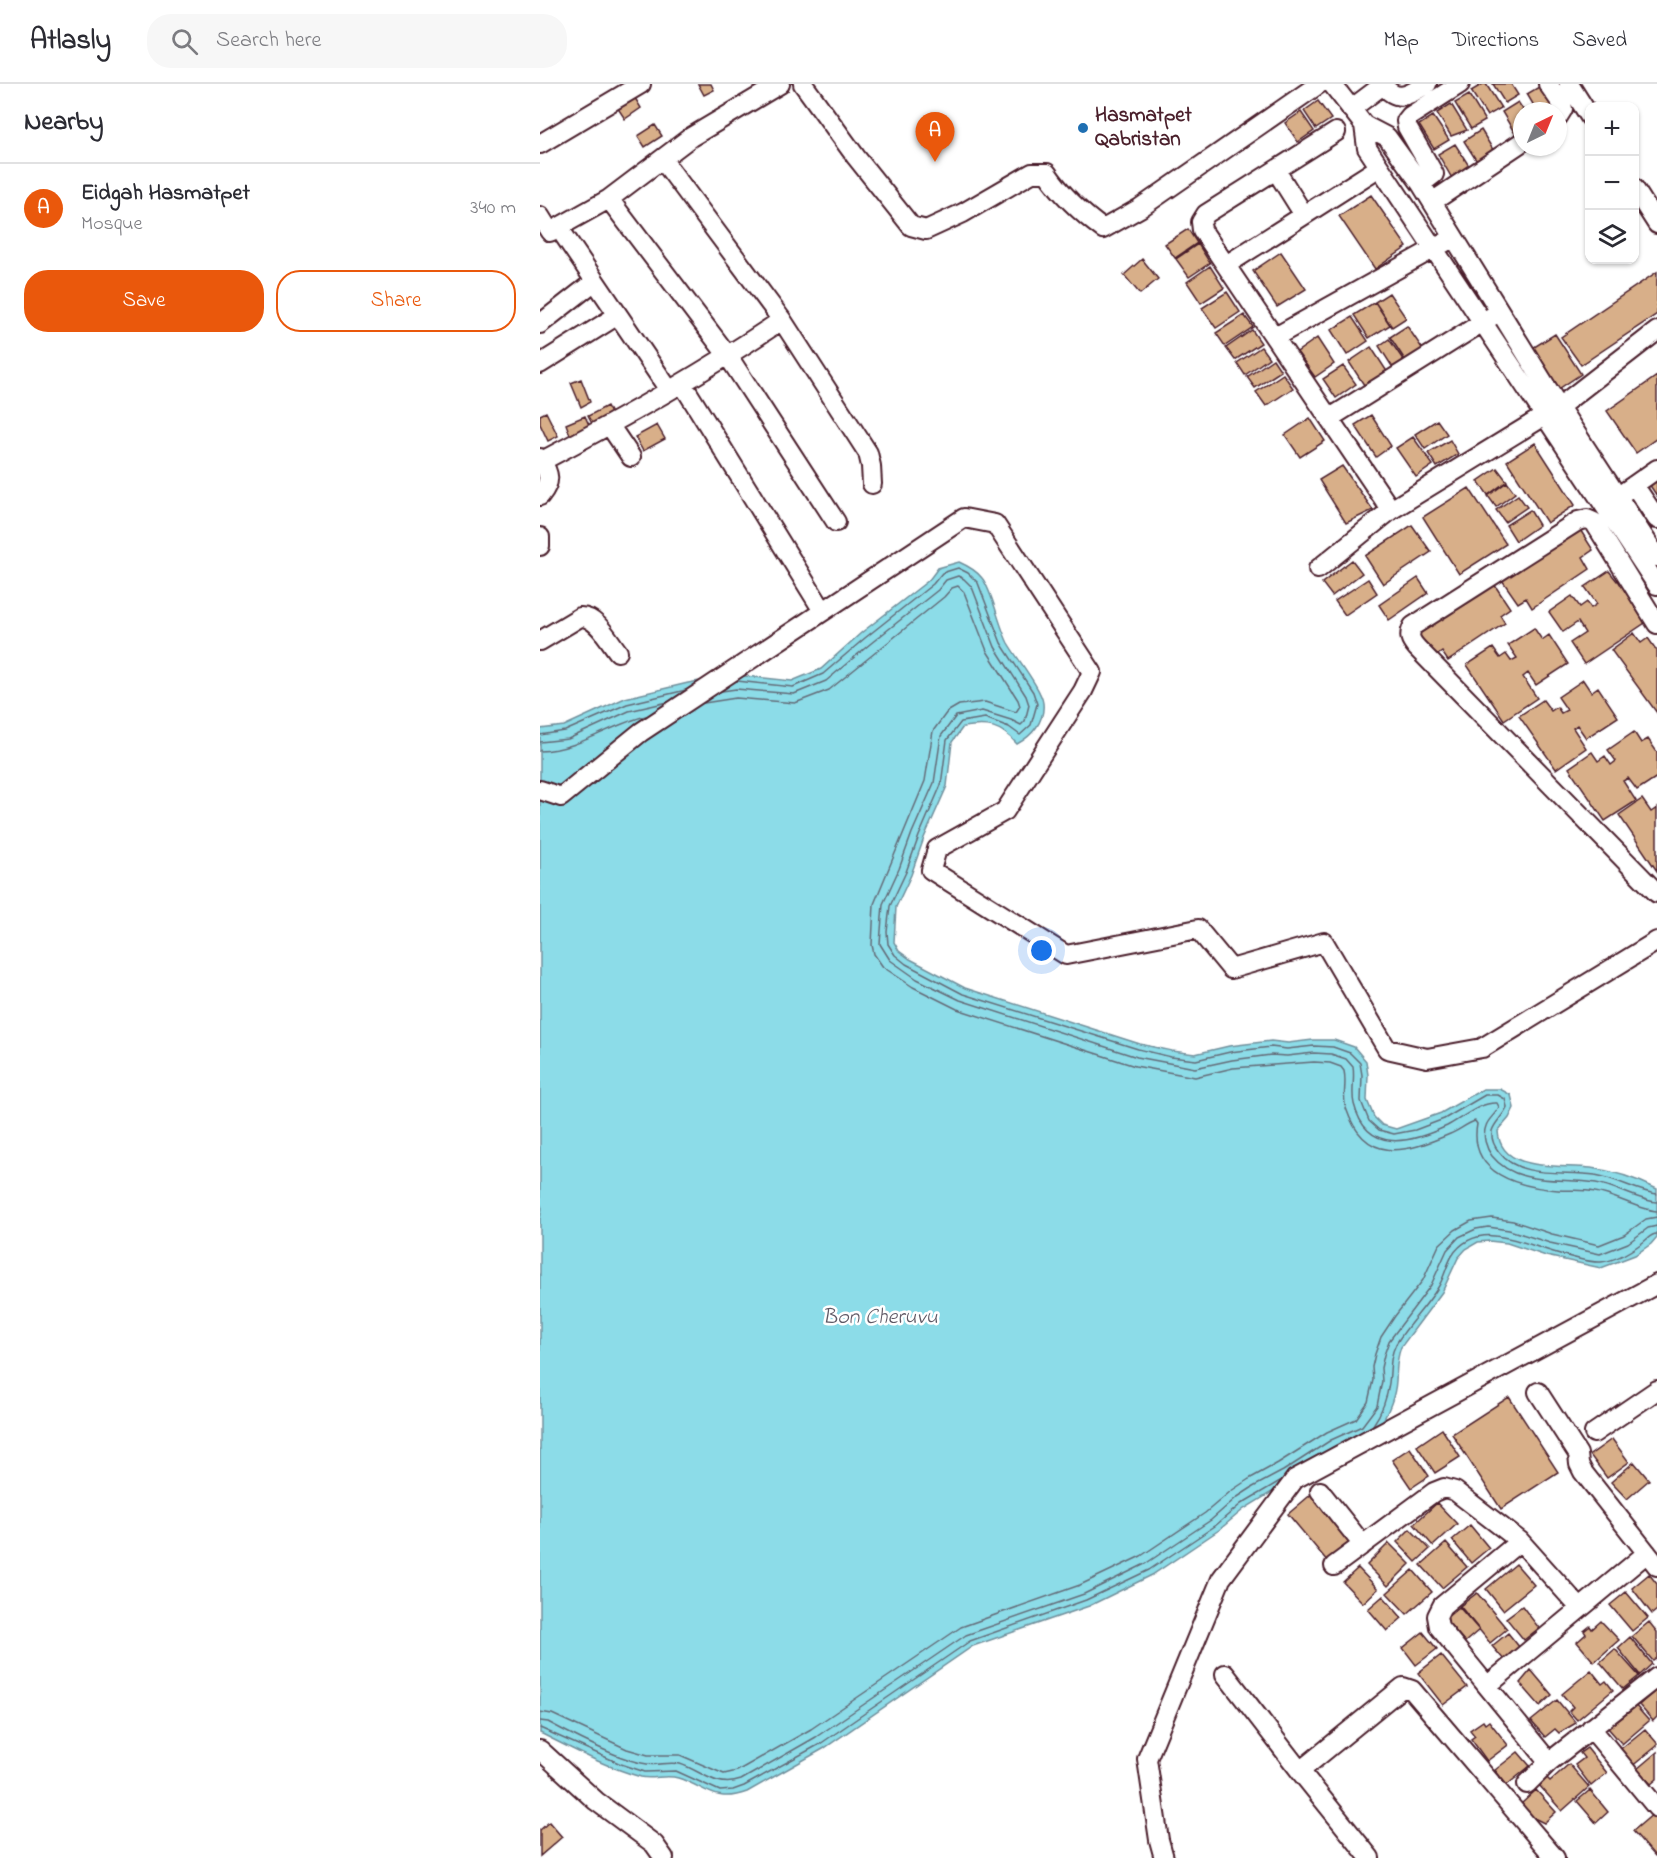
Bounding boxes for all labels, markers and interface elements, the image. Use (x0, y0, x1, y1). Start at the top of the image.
search box (147, 14, 567, 68)
text: Atlasly (30, 21, 111, 62)
icon: search (168, 25, 201, 58)
text: Search here (216, 25, 321, 57)
text: Map (1383, 26, 1419, 56)
text: Directions (1452, 26, 1539, 56)
text: Saved (1572, 26, 1627, 56)
place label: Hasmatpet Qabristan (1095, 101, 1193, 155)
north arrow (1513, 102, 1567, 156)
map controls (1585, 102, 1639, 264)
button: + (1585, 102, 1639, 156)
text: Nearby (24, 104, 103, 142)
pin: A (916, 112, 954, 162)
marker: Hasmatpet Qabristan (1076, 121, 1090, 135)
button: − (1585, 156, 1639, 210)
text: Eidgah Hasmatpet (81, 178, 250, 210)
text: A (37, 194, 50, 223)
text: 340 m (470, 194, 516, 223)
text: Mosque (81, 210, 142, 239)
button: layers (1585, 210, 1639, 264)
button: Save (24, 270, 264, 332)
button: Share (276, 270, 516, 332)
your location (1027, 936, 1056, 965)
water label: Bon Cheruvu (822, 1302, 938, 1334)

